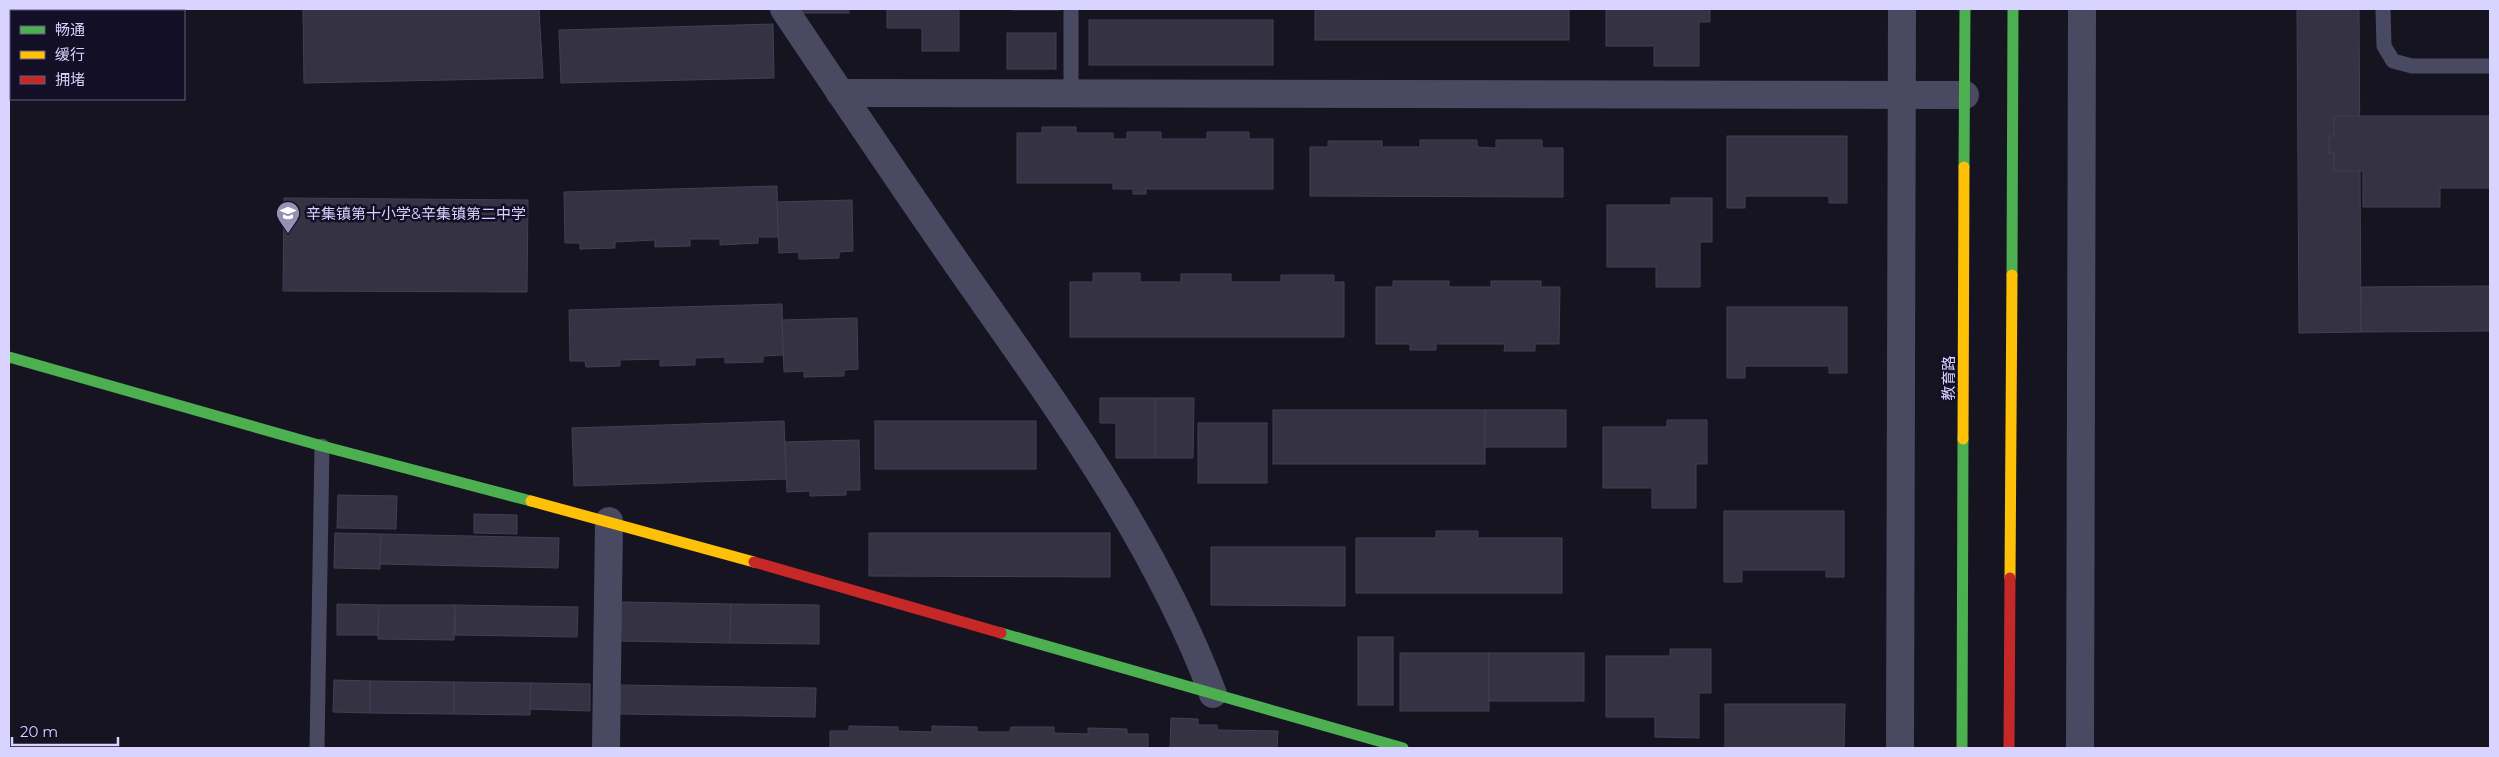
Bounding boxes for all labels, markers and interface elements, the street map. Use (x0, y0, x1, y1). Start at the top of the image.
legend (10, 10, 185, 100)
text: 畅通 (55, 20, 85, 39)
text: 缓行 (55, 45, 85, 64)
text: 拥堵 (55, 70, 85, 89)
school or university icon: 辛集镇第十小学&辛集镇第二中学 (275, 200, 301, 234)
place label: 辛集镇第十小学&辛集镇第二中学 (306, 204, 526, 223)
street label: 教育路 (1939, 355, 1958, 401)
scale bar (12, 714, 119, 746)
text: 20 m (20, 722, 58, 741)

